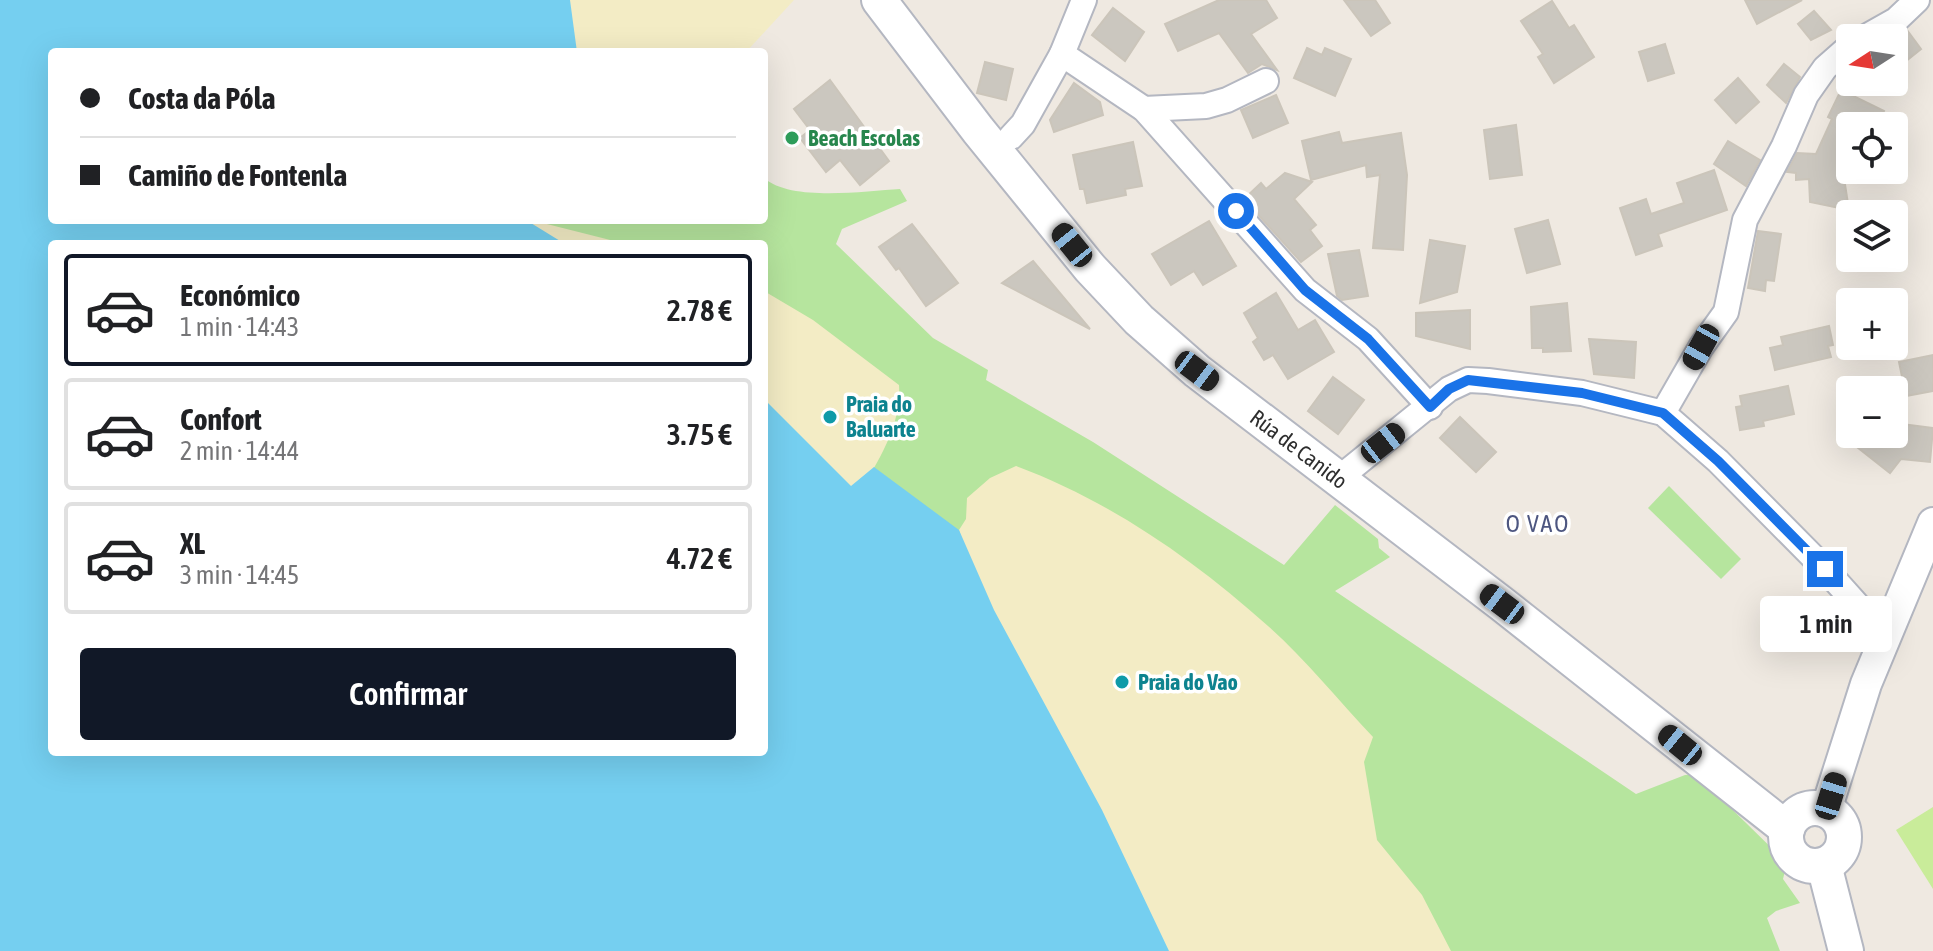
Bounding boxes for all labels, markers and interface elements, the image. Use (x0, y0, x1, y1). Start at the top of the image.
north arrow (1836, 24, 1908, 96)
map controls (1836, 24, 1908, 448)
text: Costa da Póla (128, 81, 276, 115)
button: locate (1836, 112, 1908, 184)
place label: Beach Escolas (808, 125, 920, 151)
marker: Beach Escolas (783, 129, 801, 147)
text: Camiño de Fontenla (128, 158, 347, 192)
route start (1218, 193, 1254, 229)
button: layers (1836, 200, 1908, 272)
car (1048, 219, 1096, 271)
icon: car (84, 274, 156, 346)
text: Económico (180, 278, 300, 312)
button: + (1836, 288, 1908, 360)
text: 2.78 € (667, 293, 732, 327)
text: 1 min · 14:43 (180, 312, 299, 342)
car (1679, 320, 1723, 374)
car (1171, 347, 1223, 395)
button: − (1836, 376, 1908, 448)
place label: Praia do Baluarte (846, 391, 916, 442)
icon: car (84, 398, 156, 470)
text: Confort (180, 402, 262, 436)
street label: Rúa de Canido (1245, 404, 1353, 494)
marker: Praia do Baluarte (821, 408, 839, 426)
text: 3.75 € (667, 417, 732, 451)
car (1357, 419, 1409, 467)
text: 2 min · 14:44 (180, 436, 299, 466)
district label: O VAO (1506, 510, 1570, 537)
icon: car (84, 522, 156, 594)
text: XL (180, 526, 205, 560)
text: 4.72 € (667, 541, 732, 575)
route end (1807, 551, 1843, 587)
text: 3 min · 14:45 (180, 560, 299, 590)
car (1476, 580, 1528, 628)
callout: 1 min (1759, 597, 1891, 653)
text: 1 min (1799, 609, 1853, 639)
button: Confirmar (80, 648, 736, 740)
place label: Praia do Vao (1138, 669, 1238, 695)
marker: Praia do Vao (1113, 673, 1131, 691)
car (1654, 721, 1706, 769)
car (1813, 770, 1849, 822)

